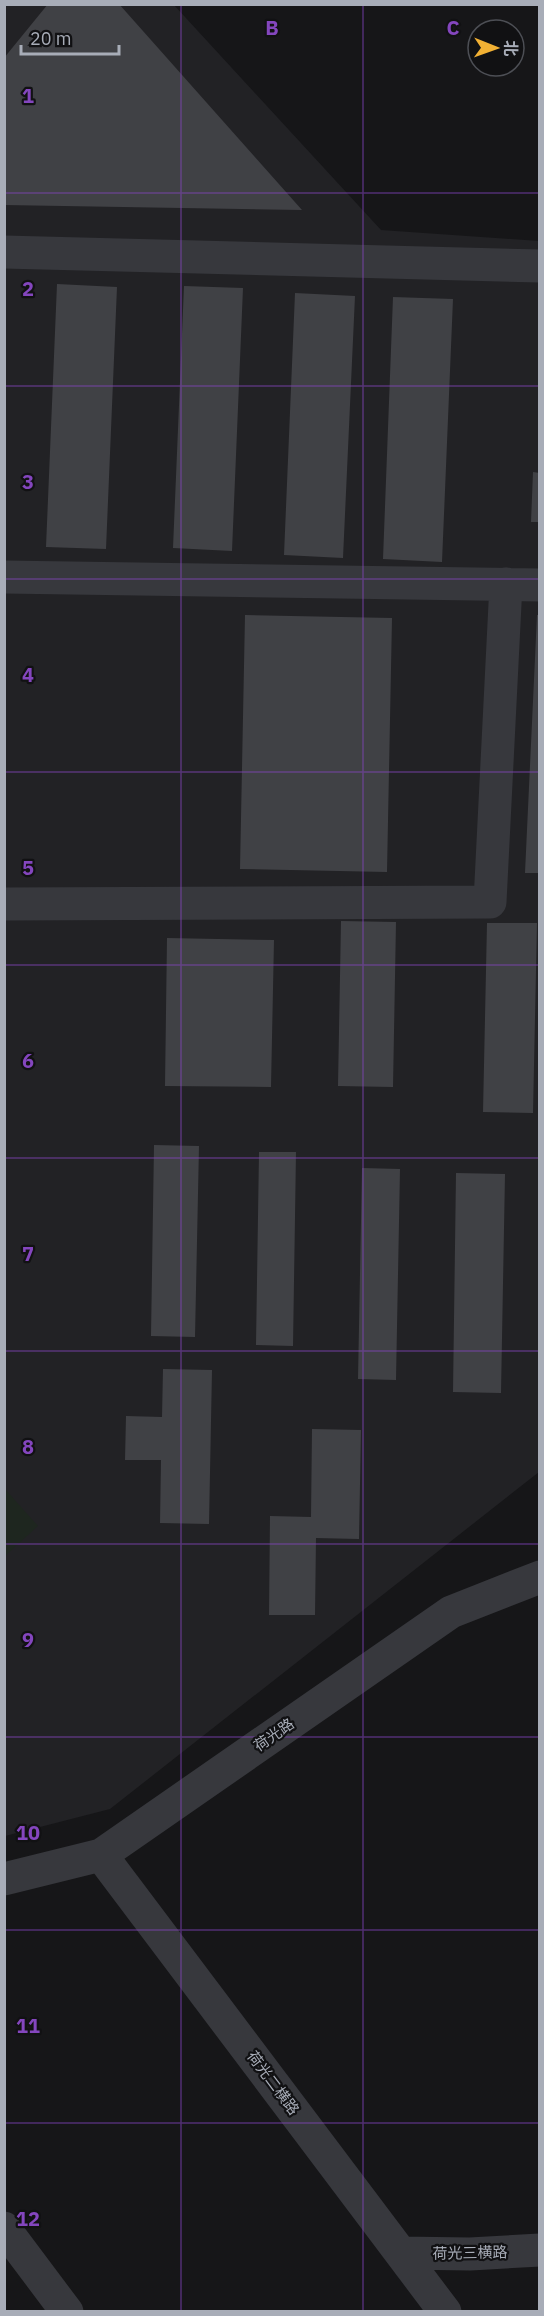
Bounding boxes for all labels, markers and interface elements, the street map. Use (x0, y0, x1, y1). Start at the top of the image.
text: B (265, 14, 279, 41)
text: C (446, 14, 460, 41)
scale bar (21, 18, 118, 56)
north arrow (466, 18, 526, 78)
text: 20 m (30, 27, 72, 50)
text: 北 (501, 40, 521, 56)
text: 1 (22, 82, 34, 109)
text: 2 (22, 275, 34, 302)
text: 3 (22, 468, 34, 495)
text: 4 (22, 661, 34, 688)
text: 5 (22, 854, 34, 881)
text: 6 (22, 1047, 34, 1074)
text: 7 (22, 1240, 34, 1267)
text: 8 (22, 1433, 34, 1460)
text: 9 (22, 1626, 34, 1653)
street label: 荷光路 (250, 1714, 298, 1755)
text: 10 (16, 1819, 40, 1846)
text: 11 (16, 2012, 40, 2039)
street label: 荷光二横路 (243, 2047, 304, 2118)
text: 12 (16, 2205, 40, 2232)
street label: 荷光三横路 (432, 2242, 508, 2263)

